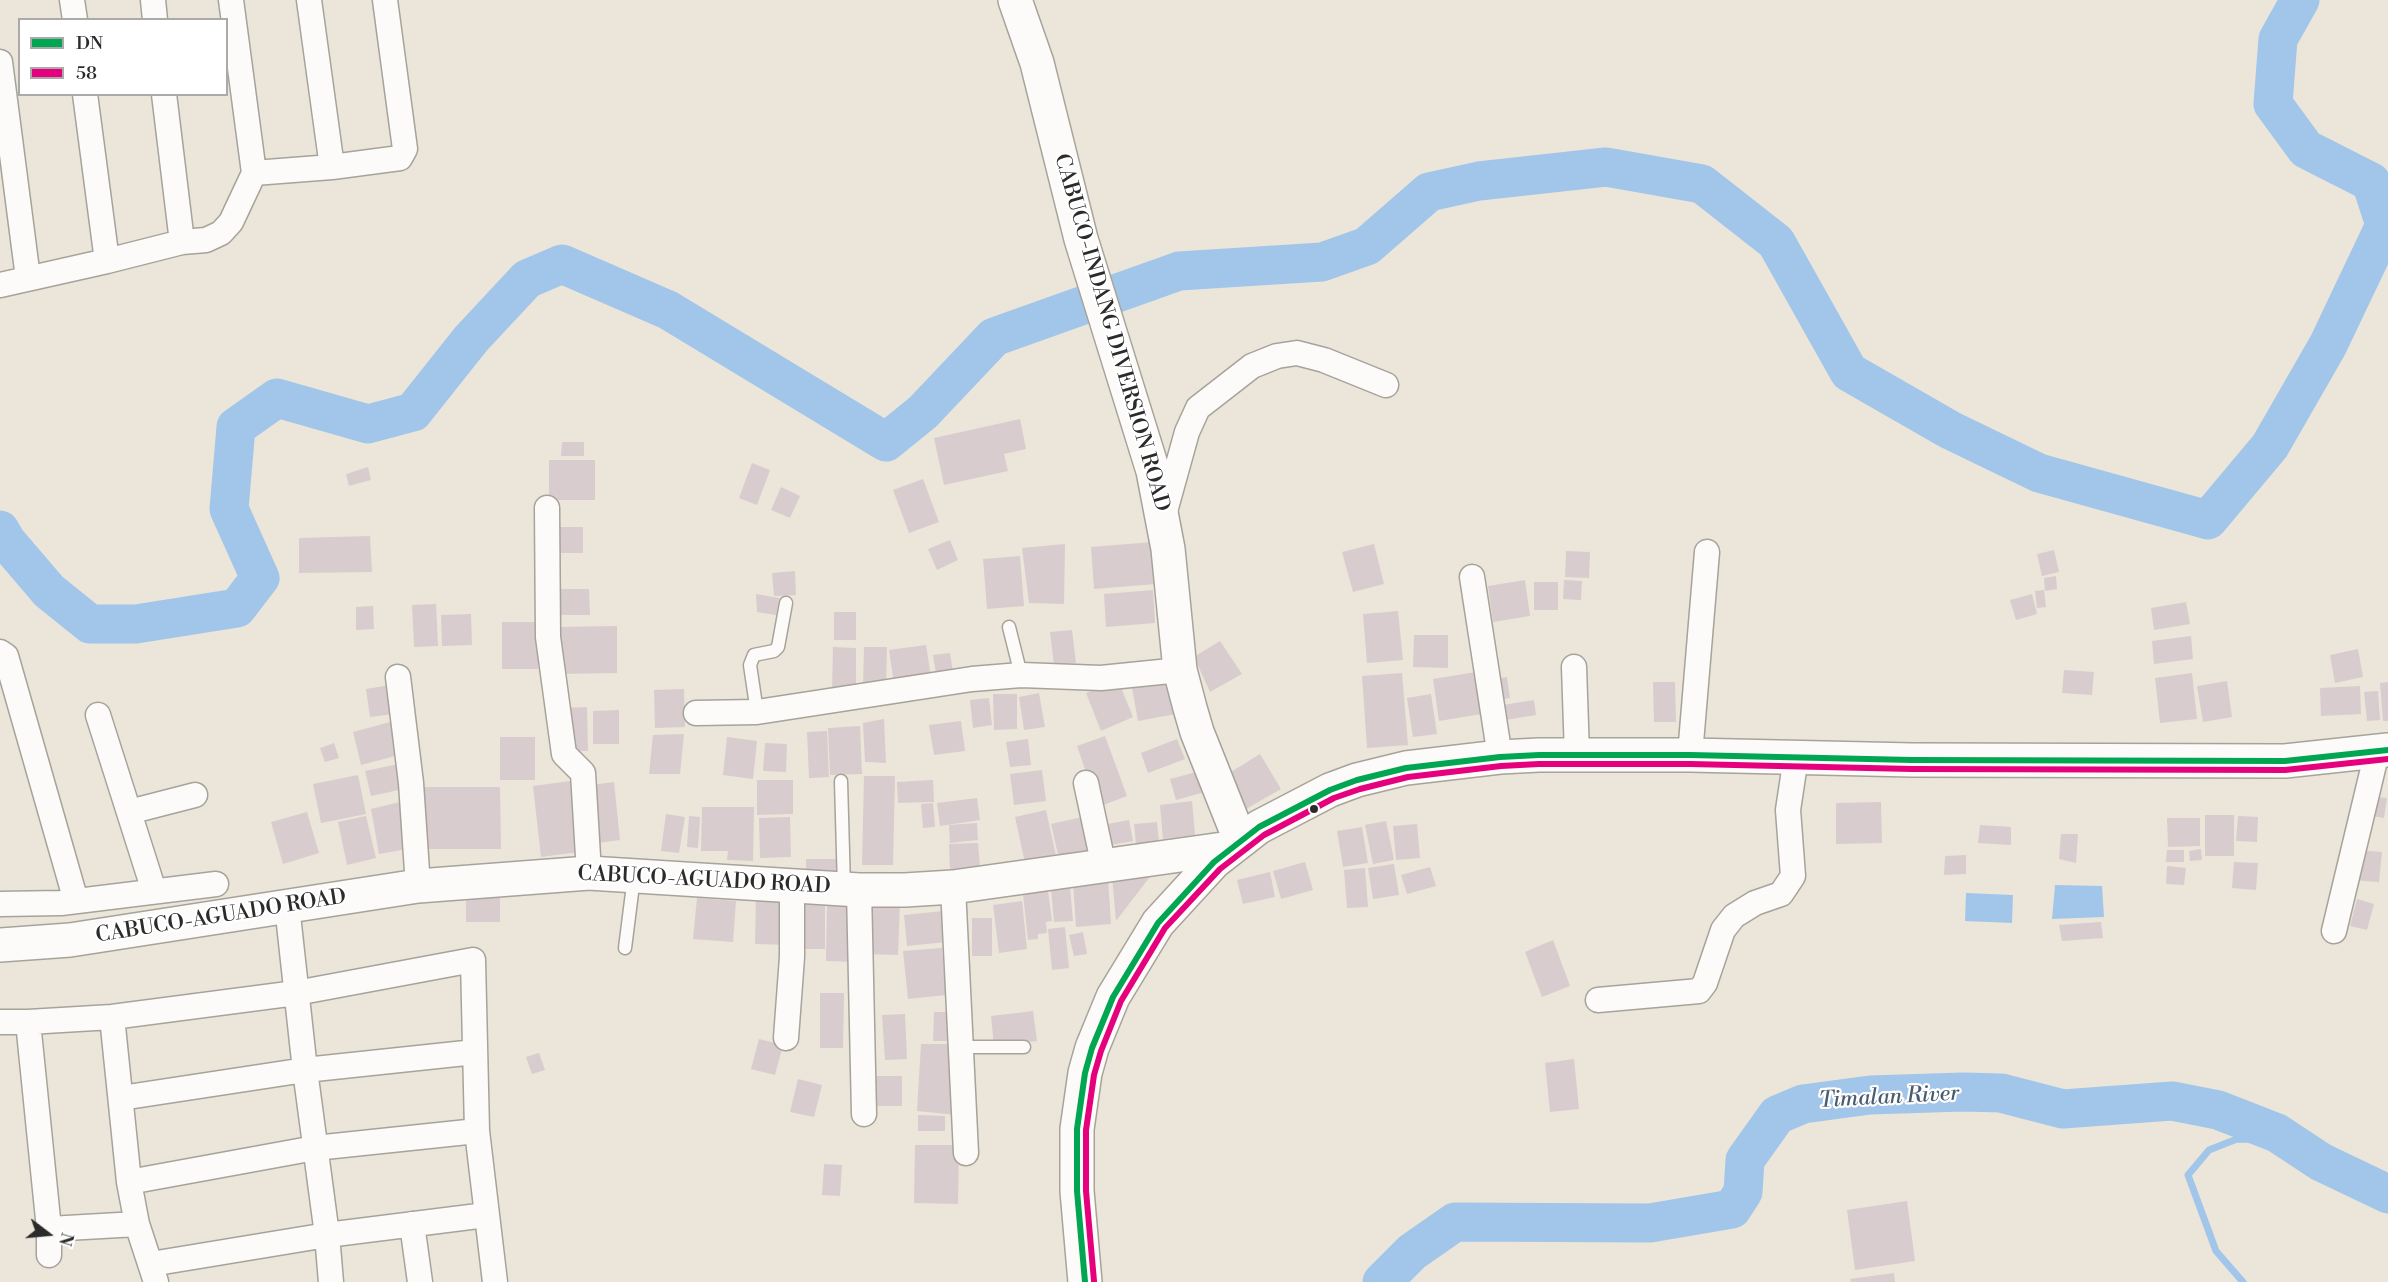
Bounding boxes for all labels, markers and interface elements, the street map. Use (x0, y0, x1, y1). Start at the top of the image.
legend (18, 18, 228, 96)
text: DN (76, 32, 103, 55)
text: 58 (76, 62, 97, 85)
street label: CABUCO-INDANG DIVERSION ROAD (1048, 151, 1174, 515)
unlabelled marker (1308, 803, 1320, 815)
street label: CABUCO-AGUADO ROAD (577, 862, 831, 900)
street label: CABUCO-AGUADO ROAD (94, 885, 348, 949)
water label: Timalan River (1818, 1081, 1960, 1115)
north arrow (18, 1204, 78, 1264)
text: N (54, 1230, 77, 1248)

